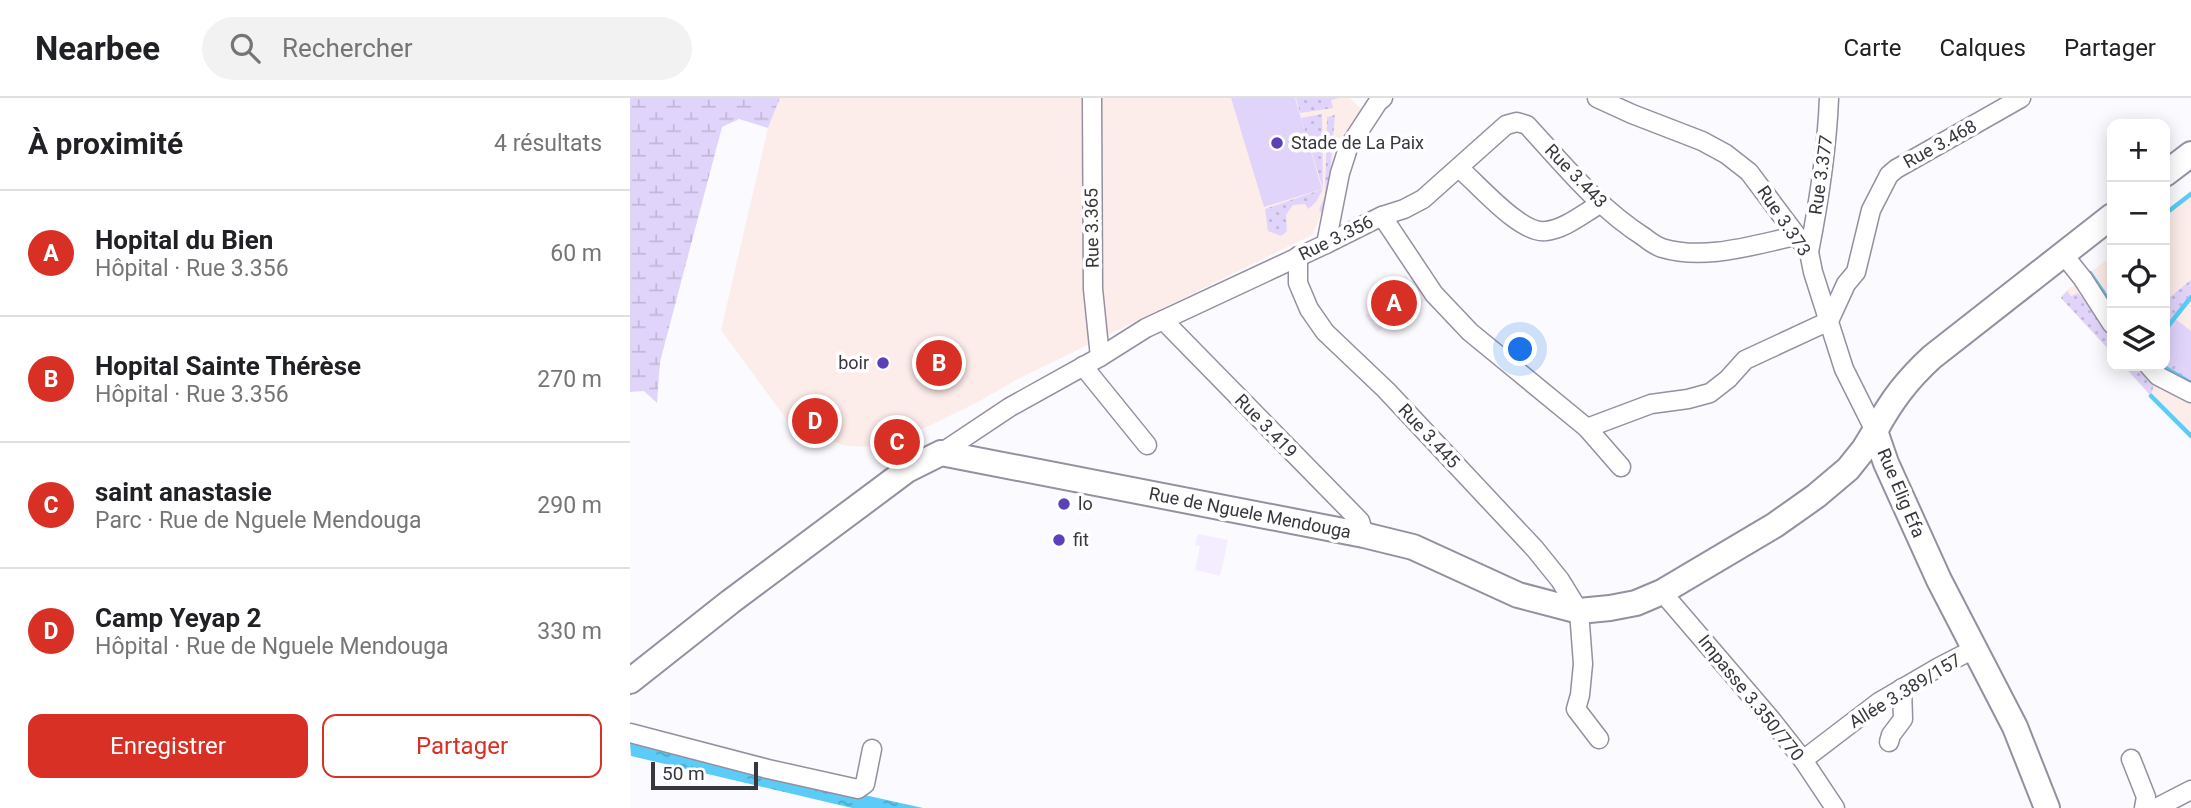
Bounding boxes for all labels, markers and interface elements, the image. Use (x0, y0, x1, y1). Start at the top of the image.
search box (202, 17, 692, 80)
text: Nearbee (35, 29, 160, 68)
icon: search (226, 29, 264, 67)
text: Rechercher (282, 33, 413, 63)
text: Carte (1843, 34, 1901, 62)
text: Calques (1939, 34, 2026, 62)
text: Partager (2064, 34, 2156, 62)
street label: Rue 3.468 (1900, 115, 1980, 172)
map controls (2107, 119, 2170, 371)
button: + (2107, 119, 2170, 182)
text: À proximité (28, 126, 183, 161)
text: 4 résultats (494, 130, 602, 157)
place label: Stade de La Paix (1291, 132, 1424, 153)
street label: Rue 3.377 (1805, 134, 1836, 216)
marker: Stade de La Paix (1269, 135, 1285, 151)
street label: Rue 3.443 (1541, 139, 1612, 212)
street label: Rue 3.373 (1753, 182, 1816, 260)
button: − (2107, 182, 2170, 245)
street label: Rue 3.365 (1080, 188, 1103, 268)
street label: Rue 3.356 (1295, 211, 1376, 265)
text: Hopital du Bien (95, 225, 273, 255)
text: A (43, 240, 59, 267)
text: 60 m (550, 240, 602, 267)
button: locate (2107, 245, 2170, 308)
text: Hôpital · Rue 3.356 (95, 255, 289, 282)
pin: A (1371, 277, 1417, 329)
button: layers (2107, 308, 2170, 371)
your location (1503, 332, 1537, 366)
pin: B (916, 337, 962, 389)
text: Hopital Sainte Thérèse (95, 351, 361, 381)
place label: boir (838, 352, 869, 373)
marker: boir (875, 355, 891, 371)
text: B (44, 366, 58, 393)
text: 270 m (537, 366, 602, 393)
text: Hôpital · Rue 3.356 (95, 381, 289, 408)
street label: Rue 3.419 (1231, 389, 1302, 462)
pin: D (792, 395, 838, 447)
street label: Rue 3.445 (1394, 399, 1464, 472)
pin: C (874, 416, 920, 468)
street label: Rue Elig Efa (1873, 445, 1930, 540)
text: saint anastasie (95, 477, 272, 507)
street label: Rue de Nguele Mendouga (1147, 483, 1353, 542)
text: C (43, 492, 59, 519)
text: 290 m (537, 492, 602, 519)
place label: lo (1078, 493, 1093, 514)
marker: lo (1056, 496, 1072, 512)
text: Parc · Rue de Nguele Mendouga (95, 507, 421, 534)
place label: fit (1073, 529, 1089, 550)
marker: fit (1051, 532, 1067, 548)
text: Camp Yeyap 2 (95, 603, 262, 633)
text: D (44, 618, 58, 645)
text: 330 m (537, 618, 602, 645)
street label: Impasse 3.350/770 (1694, 630, 1809, 765)
text: Hôpital · Rue de Nguele Mendouga (95, 633, 449, 660)
street label: Allée 3.389/157 (1845, 649, 1965, 732)
button: Enregistrer (28, 714, 308, 778)
button: Partager (322, 714, 602, 778)
scale bar (651, 759, 758, 791)
text: 50 m (662, 762, 705, 785)

